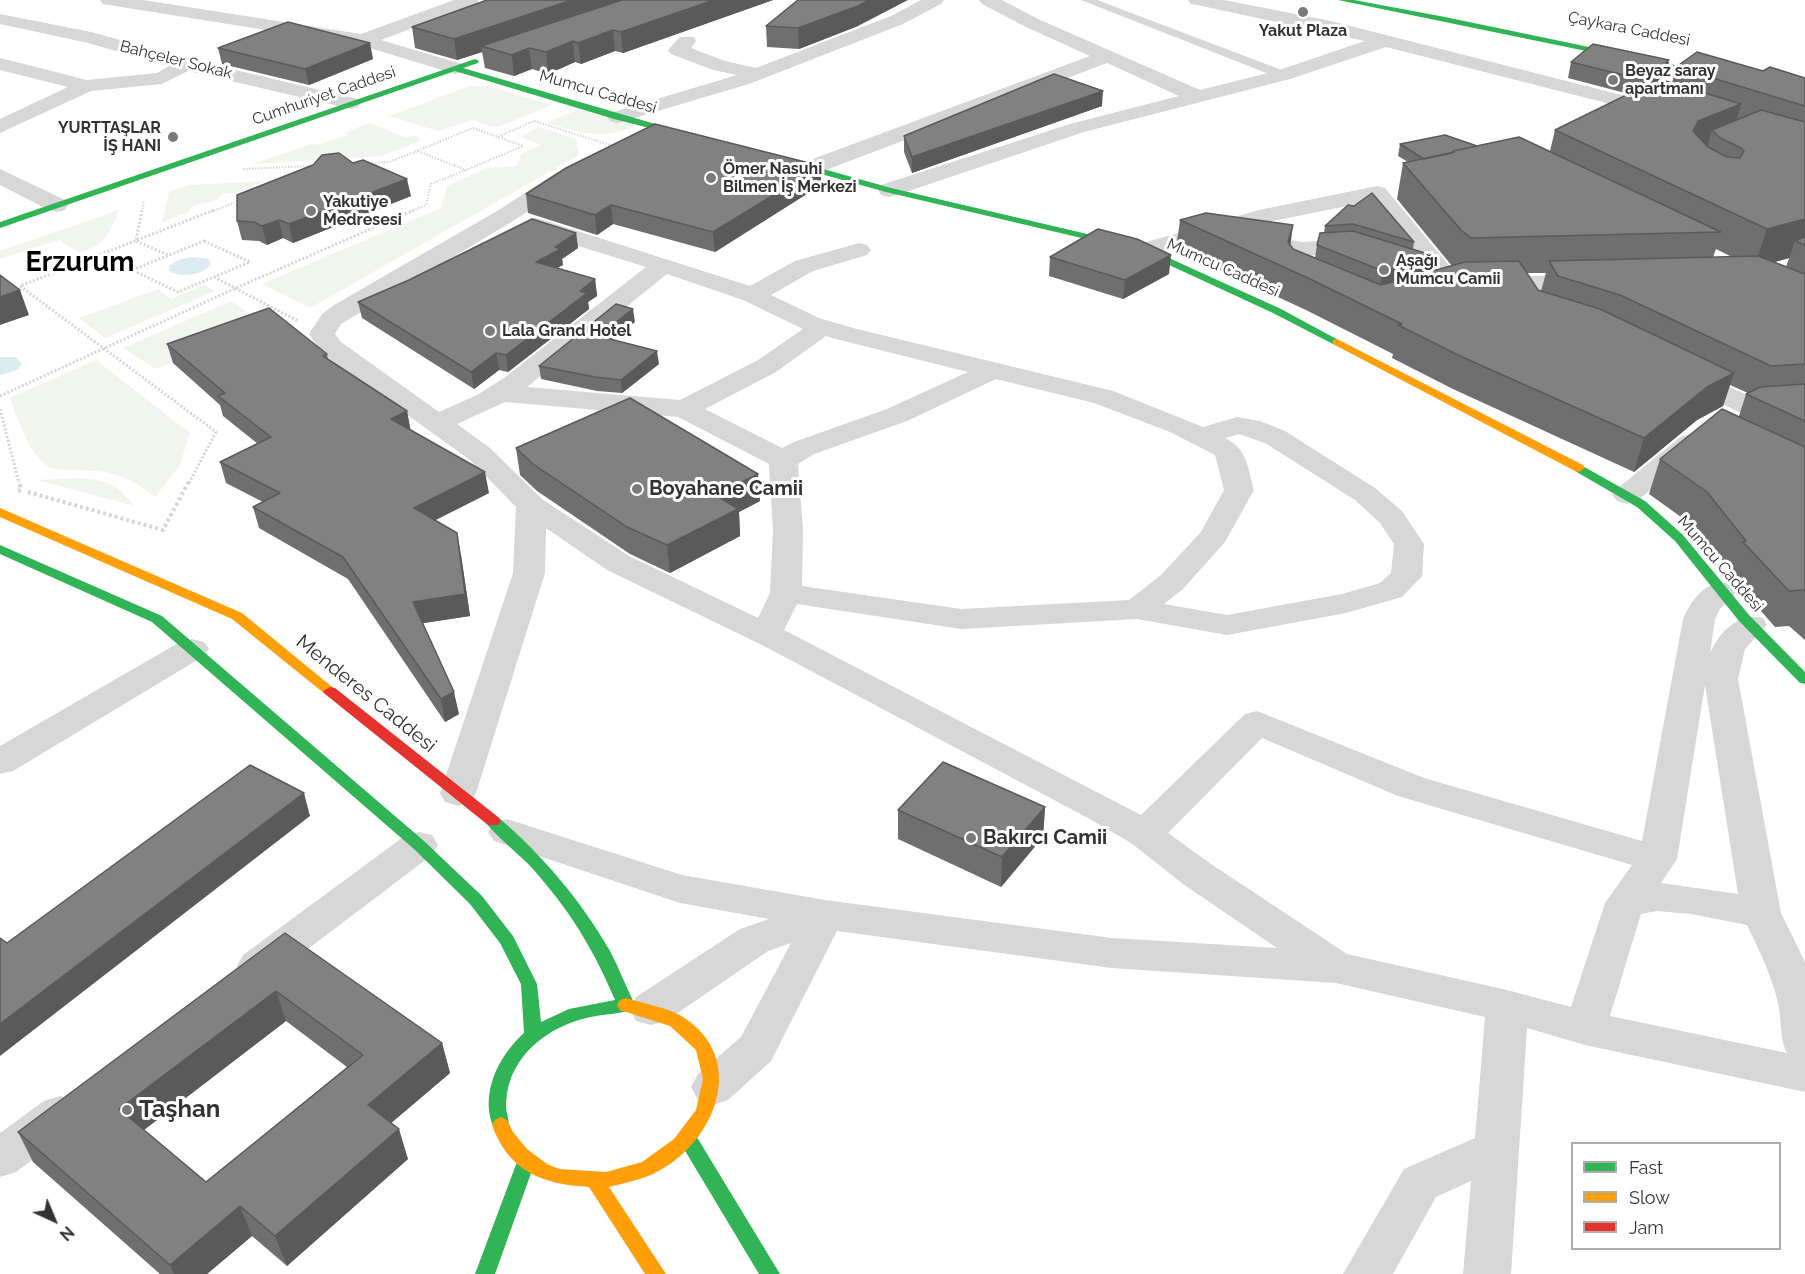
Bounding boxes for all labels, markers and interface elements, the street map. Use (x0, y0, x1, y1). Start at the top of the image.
marker: Yakut Plaza (1296, 5, 1310, 19)
street label: Çaykara Caddesi (1566, 8, 1692, 50)
place label: Yakut Plaza (1259, 21, 1347, 41)
street label: Bahçeler Sokak (118, 37, 234, 83)
place label: Beyaz saray apartmanı (1625, 61, 1716, 99)
street label: Cumhuriyet Caddesi (250, 62, 398, 130)
street label: Mumcu Caddesi (537, 66, 659, 118)
marker: Beyaz saray apartmanı (1606, 73, 1620, 87)
place label: YURTTAŞLAR İŞ HANI (58, 118, 161, 156)
marker: YURTTAŞLAR İŞ HANI (166, 130, 180, 144)
place label: Ömer Nasuhi Bilmen İş Merkezi (723, 159, 857, 197)
marker: Ömer Nasuhi Bilmen İş Merkezi (704, 171, 718, 185)
place label: Yakutiye Medresesi (323, 192, 402, 230)
marker: Yakutiye Medresesi (304, 204, 318, 218)
street label: Mumcu Caddesi (1164, 235, 1282, 301)
district label: Erzurum (26, 247, 134, 279)
place label: Aşağı Mumcu Camii (1396, 251, 1501, 289)
marker: Aşağı Mumcu Camii (1377, 263, 1391, 277)
place label: Lala Grand Hotel (502, 321, 631, 341)
marker: Lala Grand Hotel (483, 324, 497, 338)
place label: Boyahane Camii (649, 477, 803, 501)
marker: Boyahane Camii (630, 482, 644, 496)
street label: Mumcu Caddesi (1673, 512, 1767, 616)
street label: Menderes Caddesi (291, 630, 441, 758)
place label: Bakırcı Camii (983, 826, 1107, 850)
marker: Bakırcı Camii (964, 831, 978, 845)
place label: Taşhan (139, 1096, 220, 1124)
marker: Taşhan (120, 1103, 134, 1117)
legend (1571, 1142, 1781, 1250)
text: Fast (1629, 1157, 1663, 1178)
text: Slow (1629, 1187, 1670, 1208)
north arrow (24, 1190, 84, 1250)
text: Jam (1629, 1217, 1664, 1238)
text: N (56, 1222, 78, 1244)

